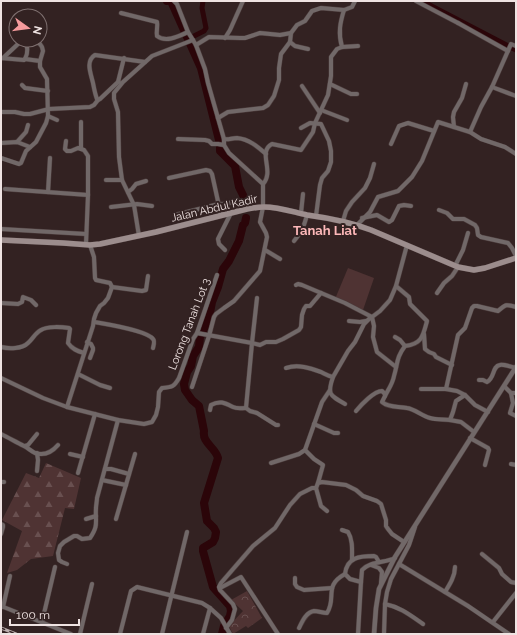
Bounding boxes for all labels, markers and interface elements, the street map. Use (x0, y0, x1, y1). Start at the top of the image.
north arrow (8, 8, 48, 48)
text: N (30, 25, 45, 36)
street label: Jalan Abdul Kadir (170, 192, 259, 225)
district label: Tanah Liat (293, 223, 357, 238)
street label: Lorong Tanah Lot 3 (166, 276, 213, 372)
scale bar (10, 601, 79, 627)
text: 100 m (16, 608, 50, 622)

